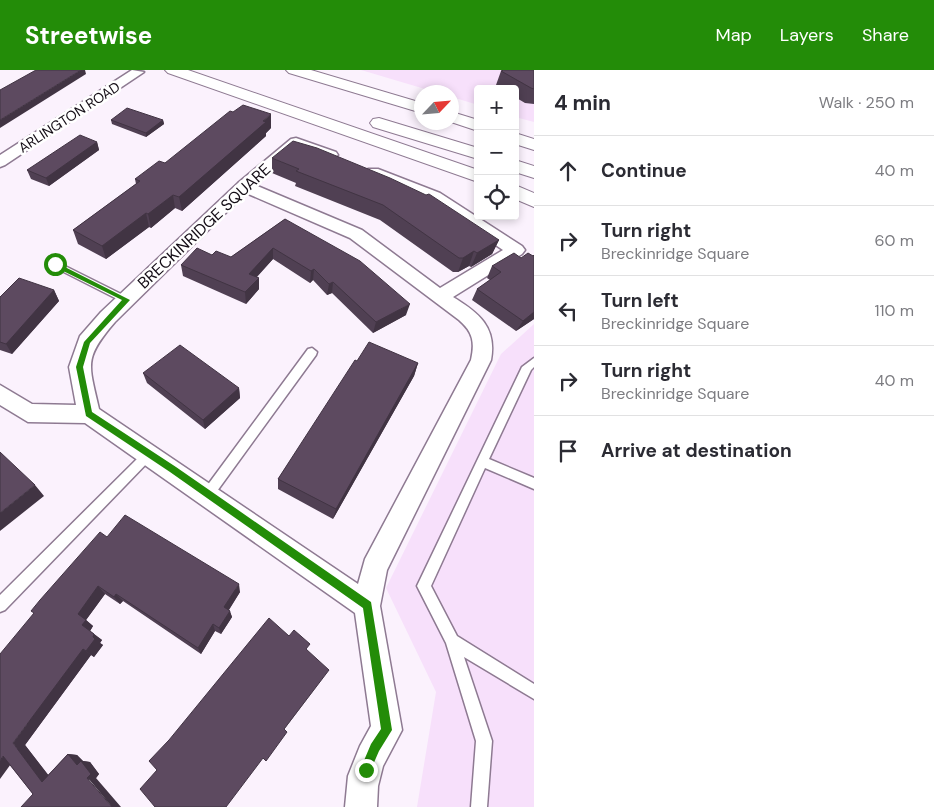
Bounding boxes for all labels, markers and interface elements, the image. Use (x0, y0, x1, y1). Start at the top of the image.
text: Streetwise (25, 20, 152, 51)
text: Map (716, 23, 752, 47)
text: Layers (780, 23, 834, 47)
text: Share (862, 23, 909, 47)
street label: ARLINGTON ROAD (15, 77, 123, 157)
north arrow (414, 85, 459, 130)
map controls (474, 85, 519, 220)
button: + (474, 85, 519, 130)
text: 4 min (554, 89, 611, 117)
text: Walk · 250 m (819, 92, 914, 113)
button: − (474, 130, 519, 175)
icon: ahead (554, 157, 582, 185)
text: Continue (601, 158, 687, 183)
street label: BRECKINRIDGE SQUARE (133, 159, 275, 293)
text: 40 m (875, 160, 914, 181)
button: locate (474, 175, 519, 220)
text: Turn right (601, 218, 691, 243)
icon: right (554, 227, 582, 255)
text: 60 m (874, 230, 914, 251)
text: Breckinridge Square (601, 243, 749, 264)
route start (44, 253, 67, 276)
text: Turn left (601, 288, 679, 313)
icon: left (554, 297, 582, 325)
text: 110 m (875, 300, 914, 321)
text: Breckinridge Square (601, 313, 749, 334)
text: Turn right (601, 358, 691, 383)
icon: right (554, 367, 582, 395)
text: 40 m (875, 370, 914, 391)
text: Breckinridge Square (601, 383, 749, 404)
icon: arrive (554, 437, 582, 465)
text: Arrive at destination (601, 438, 792, 463)
route end (355, 759, 378, 782)

